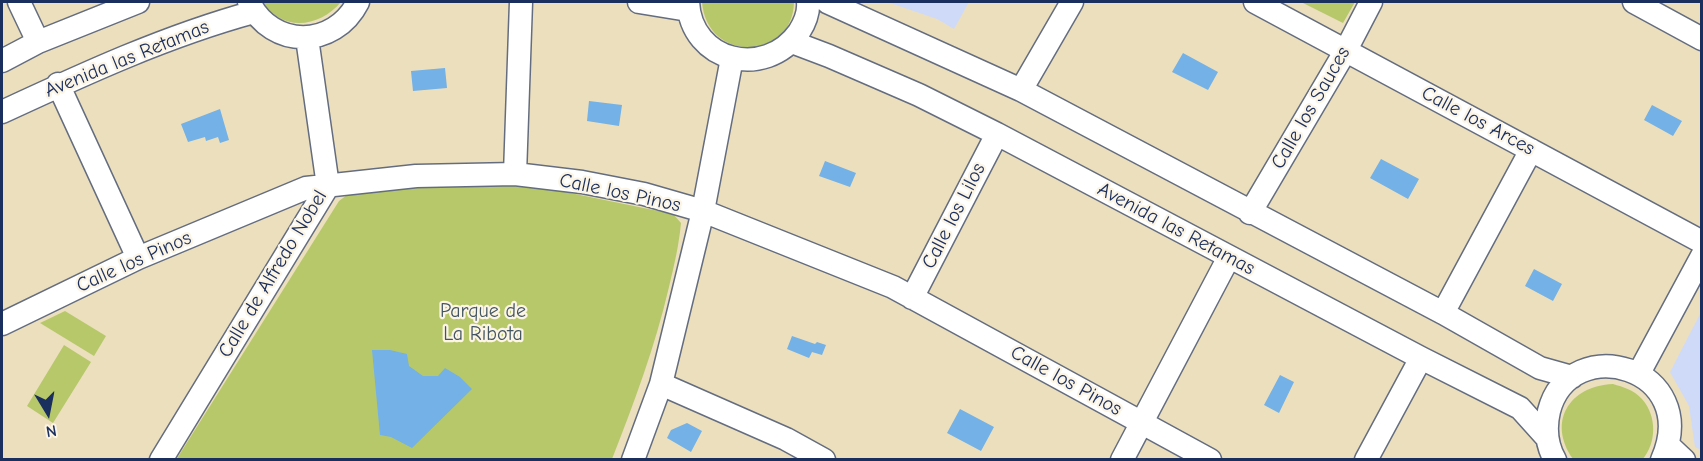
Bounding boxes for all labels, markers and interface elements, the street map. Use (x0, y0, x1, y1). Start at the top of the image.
street label: Avenida las Retamas (41, 15, 213, 103)
street label: Calle los Sauces (1266, 42, 1356, 174)
street label: Calle los Arces (1417, 81, 1539, 161)
street label: Calle los Lilos (917, 159, 991, 273)
street label: Calle los Pinos (557, 168, 683, 218)
street label: Avenida las Retamas (1093, 177, 1259, 281)
street label: Calle de Alfredo Nobel (213, 186, 333, 362)
street label: Calle los Pinos (73, 226, 195, 298)
park label: Parque de La Ribota (440, 299, 526, 346)
street label: Calle los Pinos (1006, 341, 1126, 421)
north arrow (18, 383, 78, 443)
text: N (44, 421, 58, 440)

